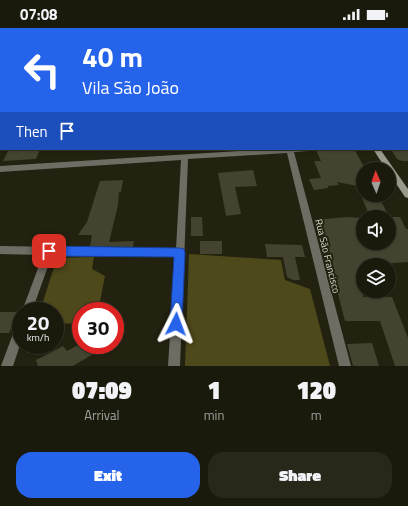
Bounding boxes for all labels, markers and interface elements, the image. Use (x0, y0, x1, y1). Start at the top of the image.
text: 07:08 (20, 3, 57, 26)
text: 40 m (82, 35, 143, 78)
icon: left (16, 44, 68, 96)
text: Vila São João (82, 74, 179, 101)
text: Then (16, 120, 48, 143)
icon: arrive (56, 120, 78, 142)
north arrow (356, 162, 396, 202)
map controls (356, 162, 396, 298)
button: sound (356, 210, 396, 250)
street label: Rua São Francisco (311, 217, 344, 295)
pin (32, 234, 66, 268)
icon: arrive (38, 240, 60, 262)
button: layers (356, 258, 396, 298)
speed limit sign: 30 (72, 302, 124, 354)
position arrow (155, 303, 197, 345)
text: 20 (27, 307, 49, 338)
text: km/h (27, 330, 49, 345)
text: 07:09 (72, 372, 132, 408)
text: 1 (207, 372, 221, 408)
text: 120 (296, 372, 336, 408)
text: Arrival (84, 405, 119, 425)
text: min (204, 405, 224, 425)
text: m (311, 405, 322, 425)
button: Exit (16, 452, 200, 498)
button: Share (208, 452, 392, 498)

